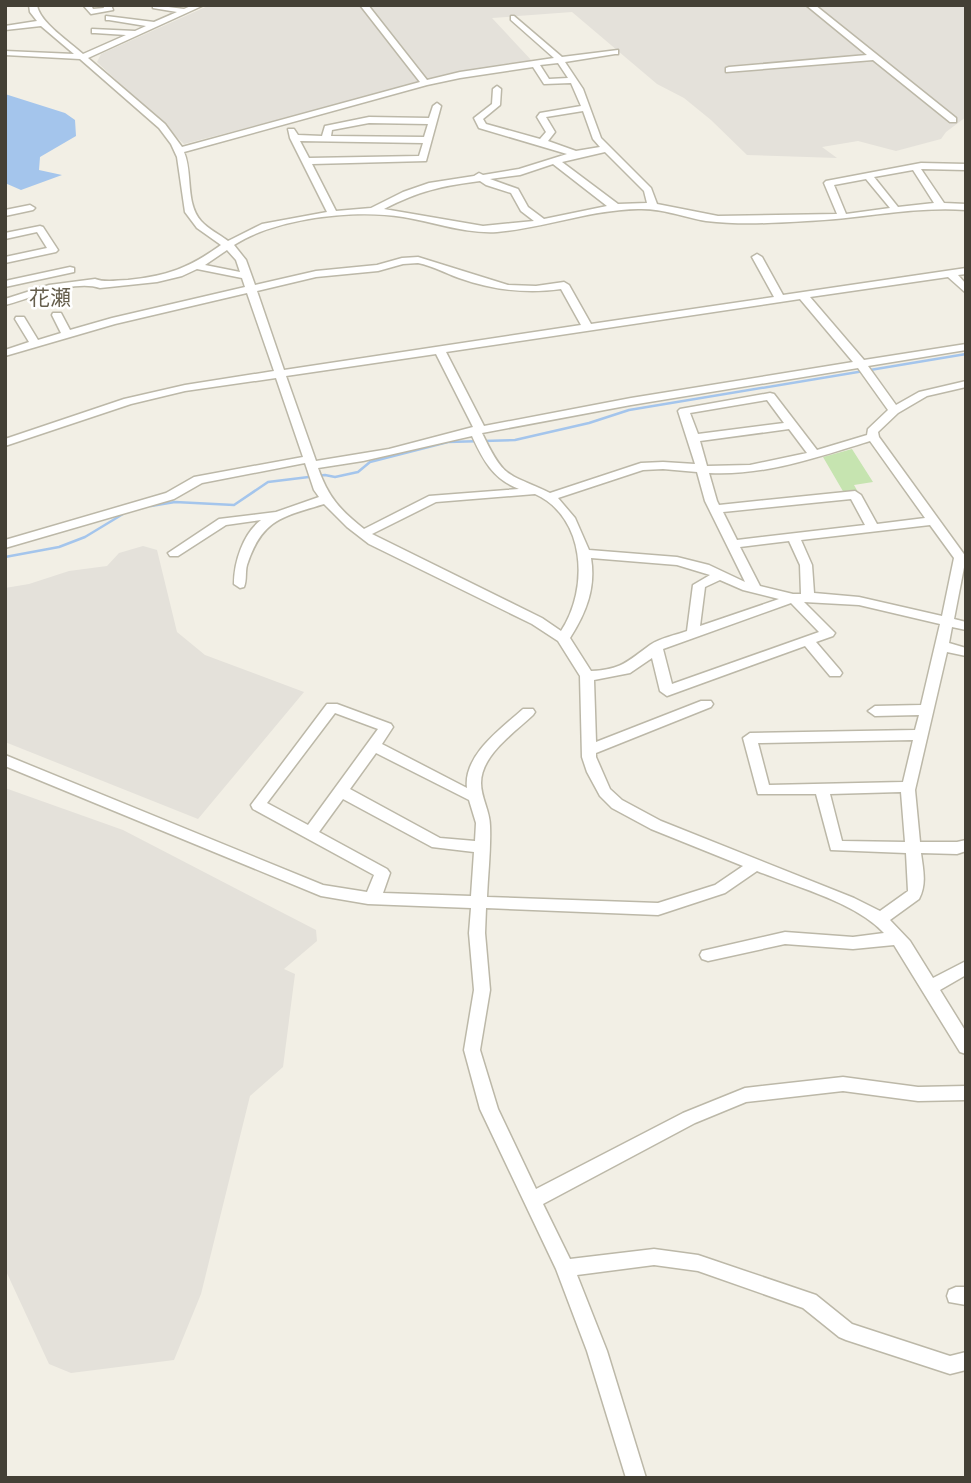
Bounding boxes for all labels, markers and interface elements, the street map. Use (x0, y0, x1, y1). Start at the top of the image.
district label: 花瀬 (29, 284, 71, 309)

